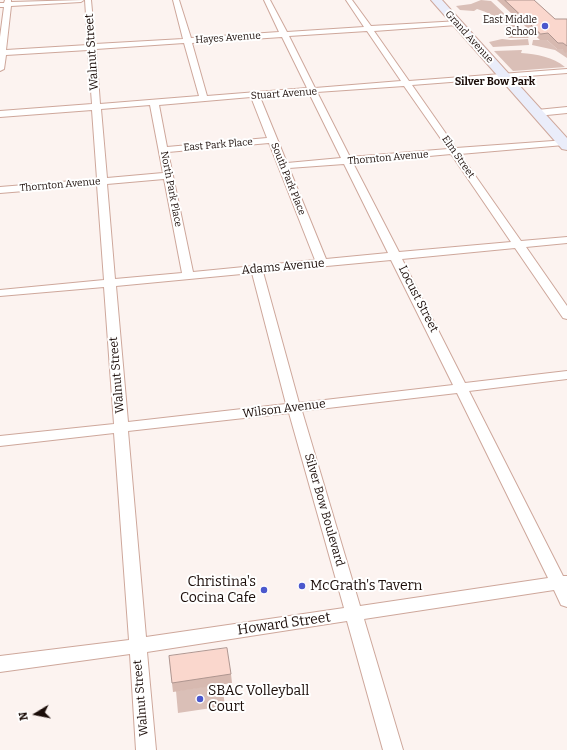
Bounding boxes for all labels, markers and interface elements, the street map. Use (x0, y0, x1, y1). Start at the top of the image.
street label: Grand Avenue (442, 8, 496, 66)
street label: Walnut Street (82, 13, 102, 91)
place label: East Middle School (483, 14, 537, 38)
marker: East Middle School (540, 21, 550, 31)
street label: Hayes Avenue (195, 30, 261, 46)
district label: Silver Bow Park (455, 75, 535, 89)
street label: Stuart Avenue (250, 86, 318, 102)
street label: Elm Street (439, 134, 477, 180)
street label: East Park Place (183, 136, 253, 154)
street label: South Park Place (268, 141, 308, 217)
street label: Thornton Avenue (347, 148, 429, 168)
street label: North Park Place (158, 150, 184, 228)
street label: Thornton Avenue (19, 175, 101, 195)
street label: Adams Avenue (241, 256, 325, 278)
street label: Locust Street (395, 263, 441, 335)
street label: Walnut Street (106, 336, 128, 414)
street label: Wilson Avenue (242, 397, 326, 421)
street label: Silver Bow Boulevard (301, 452, 347, 568)
place label: Christina's Cocina Cafe (180, 574, 256, 606)
place label: McGrath's Tavern (310, 578, 422, 594)
marker: McGrath's Tavern (297, 581, 307, 591)
marker: Christina's Cocina Cafe (259, 585, 269, 595)
street label: Howard Street (236, 609, 332, 639)
street label: Walnut Street (130, 659, 152, 737)
place label: SBAC Volleyball Court (208, 683, 309, 716)
north arrow (16, 694, 56, 734)
marker: SBAC Volleyball Court (195, 694, 205, 704)
text: N (17, 711, 31, 721)

